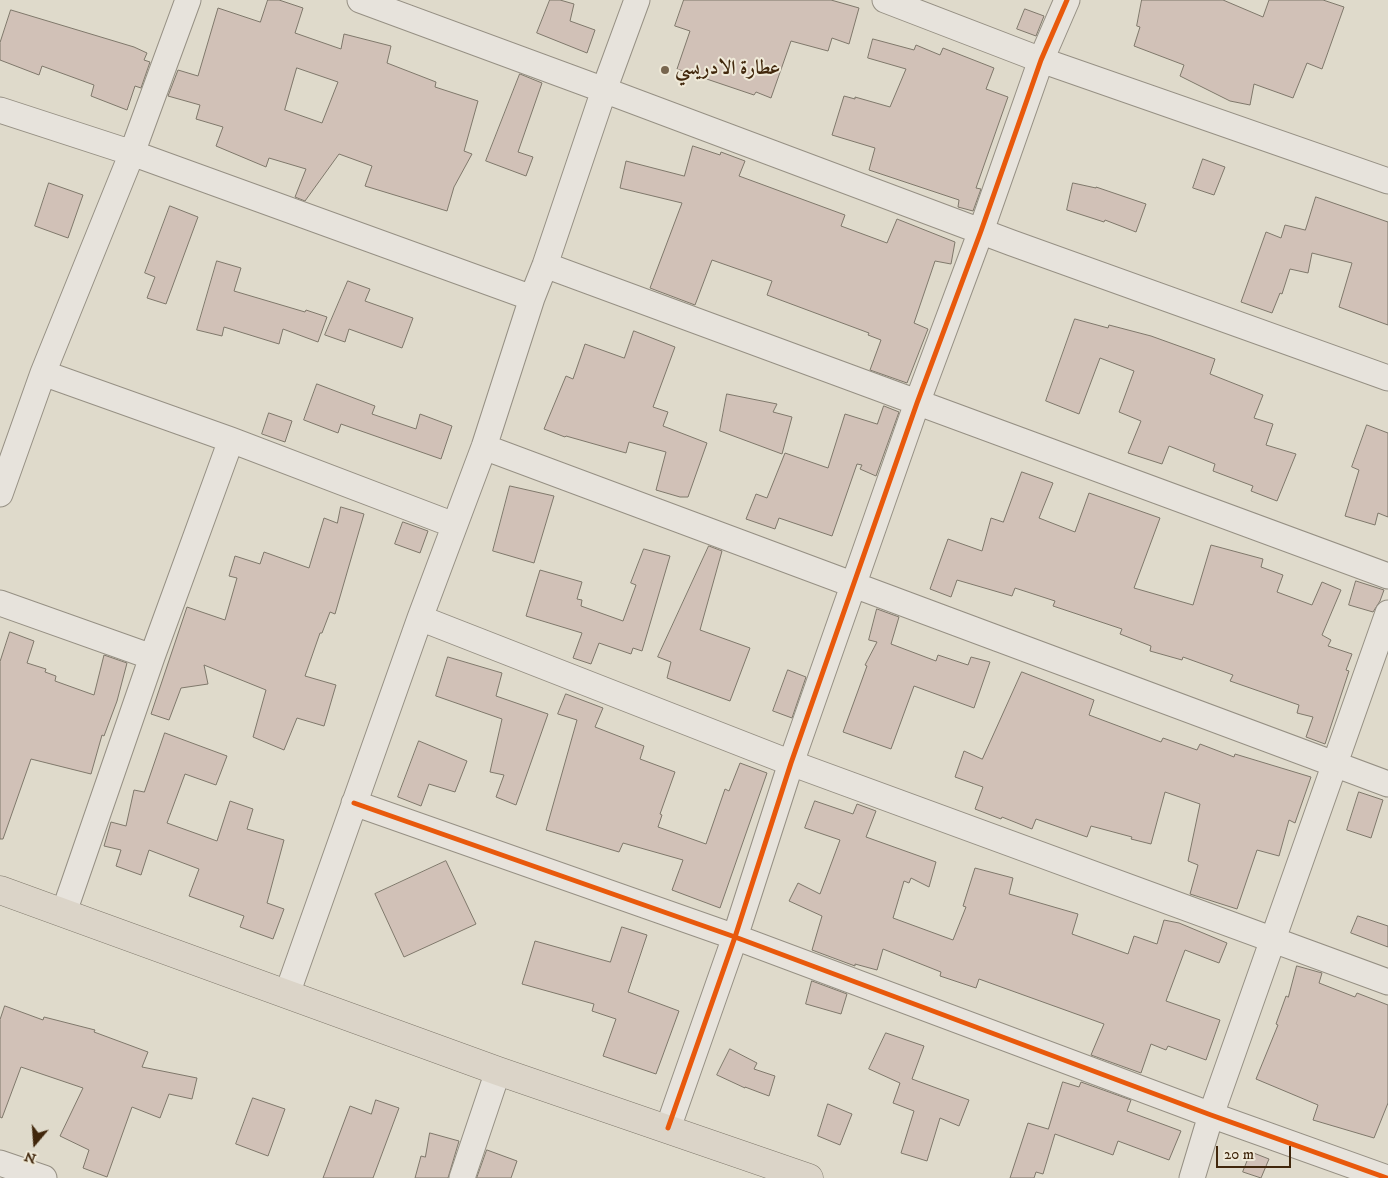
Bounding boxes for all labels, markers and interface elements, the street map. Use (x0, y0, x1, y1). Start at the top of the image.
place label: عطارة الادريسي (675, 58, 780, 82)
marker: عطارة الادريسي (659, 64, 671, 76)
north arrow (10, 1118, 60, 1168)
scale bar (1218, 1136, 1293, 1168)
text: 20 m (1224, 1145, 1254, 1164)
text: N (22, 1147, 39, 1168)

